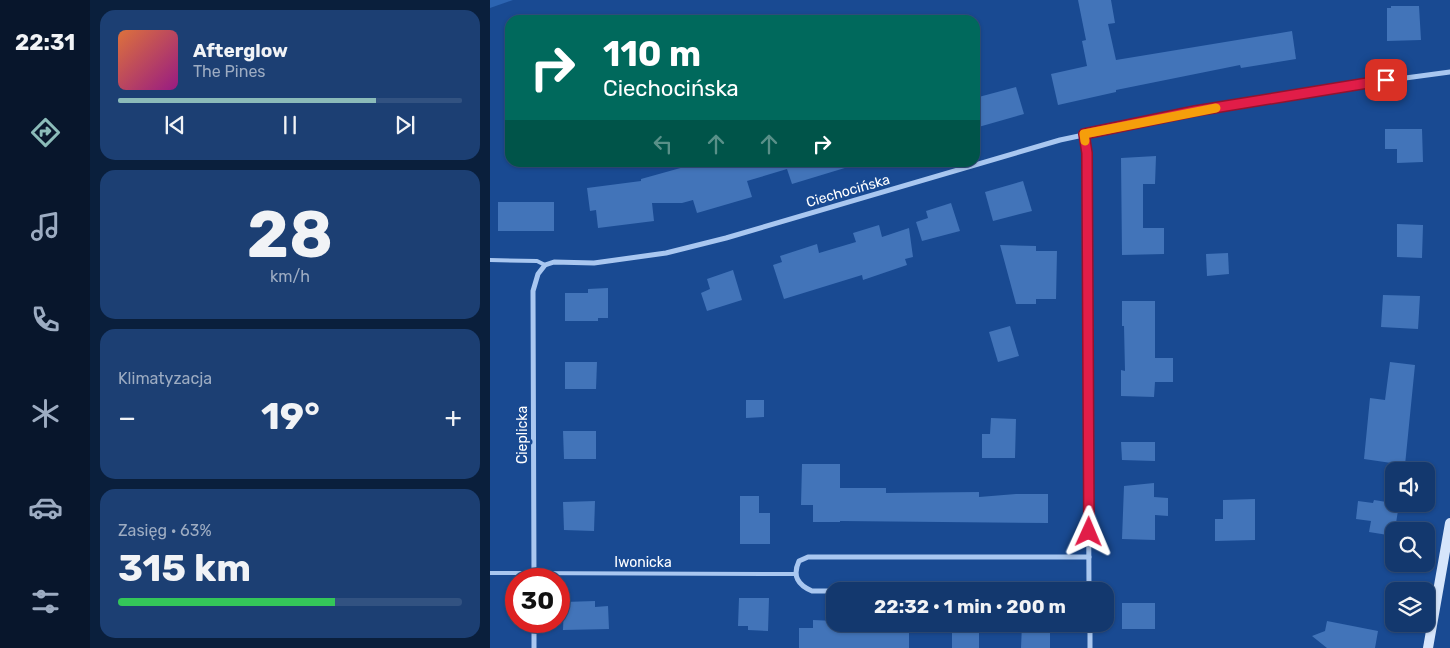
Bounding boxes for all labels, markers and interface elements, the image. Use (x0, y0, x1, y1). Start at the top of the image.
text: 22:31 (15, 29, 75, 56)
text: 110 m (603, 33, 701, 75)
icon: right (520, 35, 585, 100)
text: Afterglow (193, 39, 288, 62)
pin (1365, 59, 1407, 101)
text: The Pines (193, 62, 266, 81)
icon: arrive (1372, 66, 1400, 94)
text: Ciechocińska (603, 75, 739, 102)
icon: previous (161, 111, 189, 139)
icon: pause (276, 111, 304, 139)
icon: next (391, 111, 419, 139)
icon: directions (28, 115, 63, 150)
icon: left (649, 130, 677, 158)
icon: ahead (702, 130, 730, 158)
icon: ahead (755, 130, 783, 158)
icon: right (808, 130, 836, 158)
street label: Ciechocińska (804, 171, 892, 211)
text: 28 (247, 196, 333, 273)
icon: music (28, 209, 63, 244)
text: km/h (270, 267, 310, 286)
icon: phone (28, 302, 63, 337)
text: Klimatyzacja (118, 369, 212, 388)
text: 19° (261, 393, 320, 439)
icon: climate (28, 396, 63, 431)
text: − (118, 401, 136, 434)
text: + (445, 401, 462, 434)
street label: Cieplicka (514, 406, 531, 464)
map controls (1385, 462, 1435, 632)
button: sound (1385, 462, 1435, 512)
icon: car (28, 490, 63, 525)
position arrow (1062, 505, 1114, 557)
text: Zasięg · 63% (118, 521, 212, 540)
button: search (1385, 522, 1435, 572)
text: 315 km (118, 545, 251, 591)
street label: Iwonicka (614, 554, 672, 571)
speed limit sign: 30 (505, 568, 570, 633)
button: layers (1385, 582, 1435, 632)
icon: filters (28, 584, 63, 619)
text: 22:32 · 1 min · 200 m (874, 595, 1066, 618)

